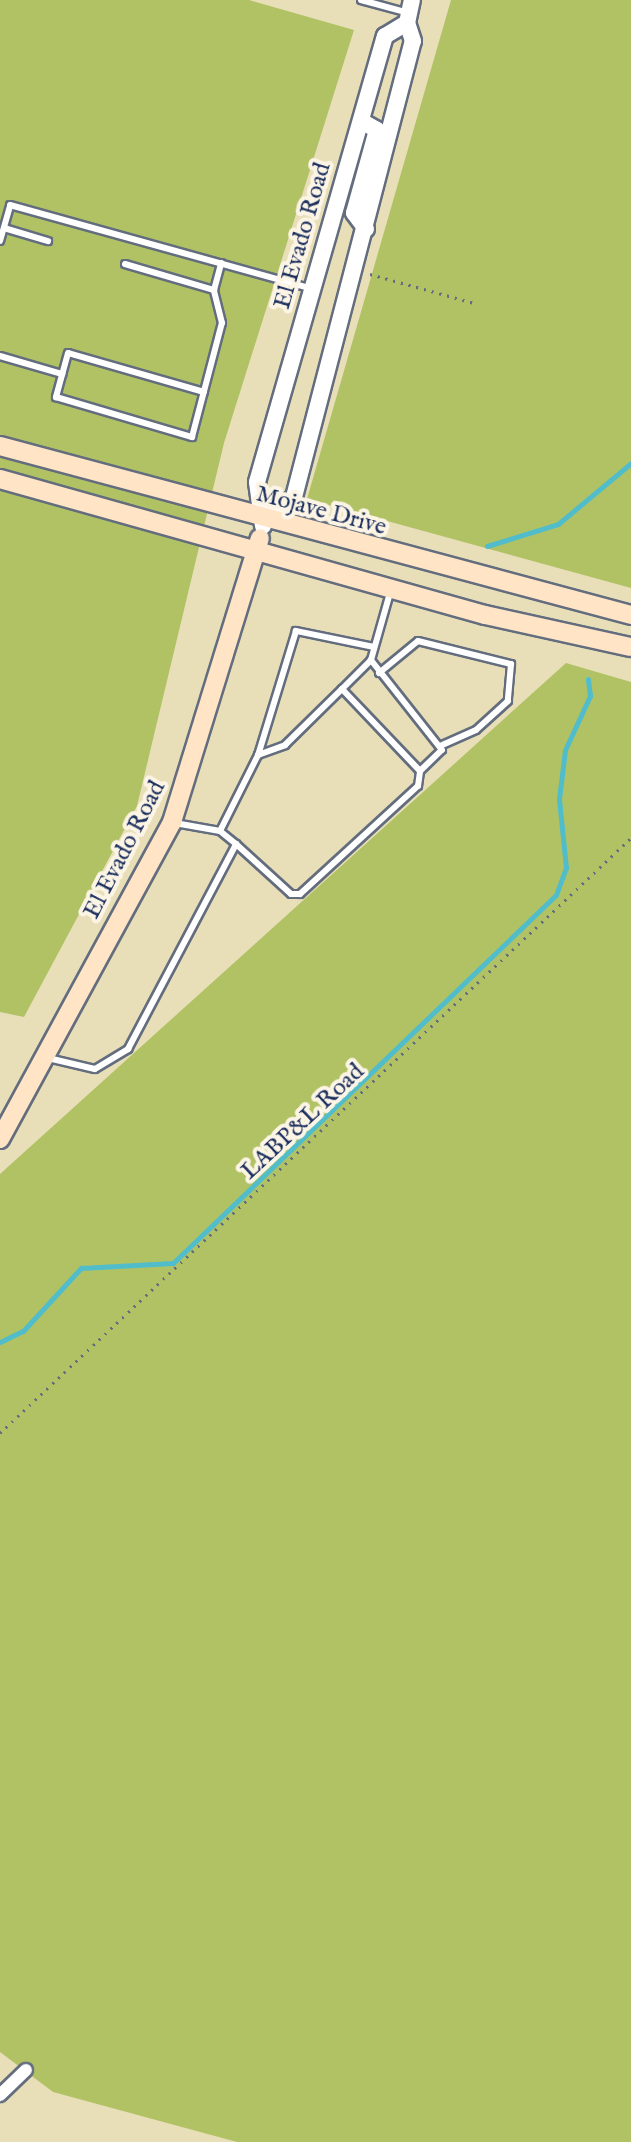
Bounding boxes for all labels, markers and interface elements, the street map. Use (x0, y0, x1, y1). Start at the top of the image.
street label: El Evado Road (268, 159, 338, 313)
street label: Mojave Drive (253, 480, 389, 542)
street label: El Evado Road (78, 776, 172, 924)
street label: LABP&L Road (236, 1058, 370, 1186)

